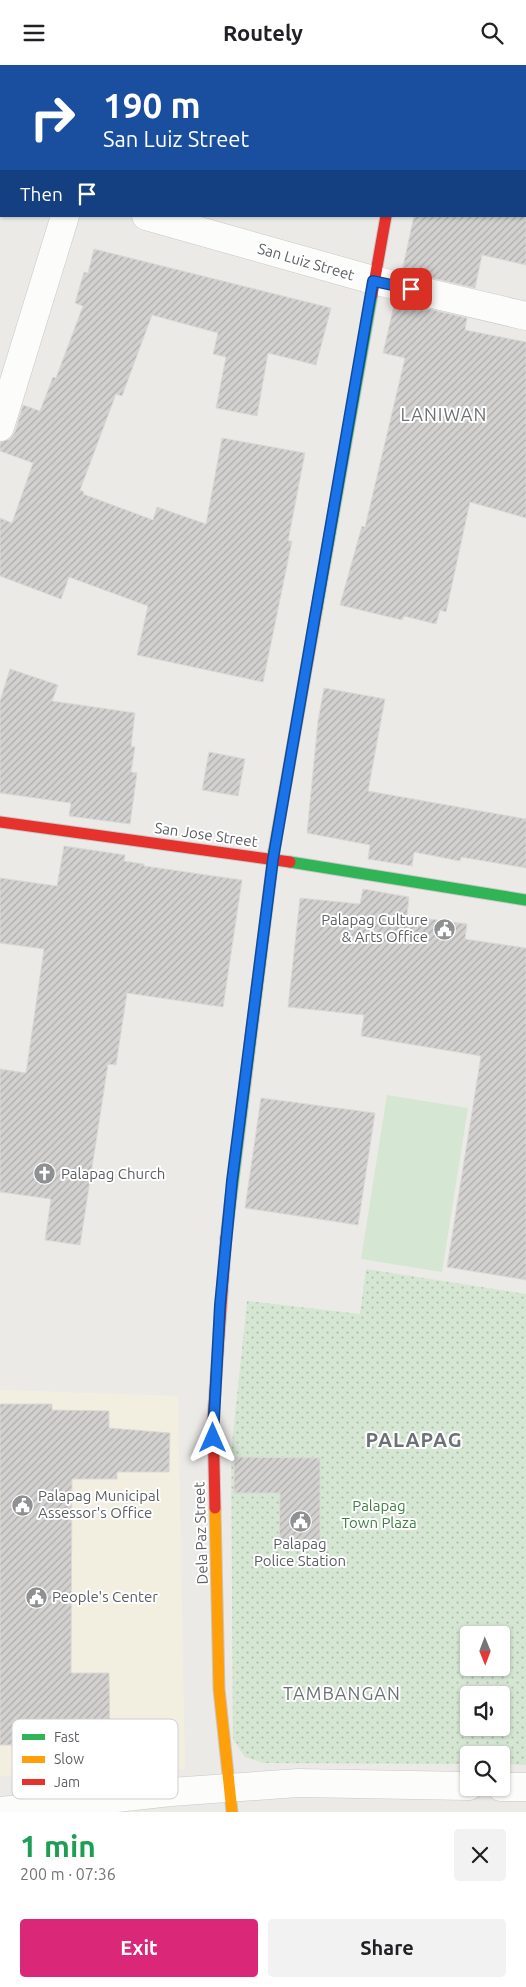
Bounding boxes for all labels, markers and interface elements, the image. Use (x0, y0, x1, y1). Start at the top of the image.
icon: menu (20, 19, 48, 47)
icon: search (478, 19, 506, 47)
text: Routely (223, 20, 303, 45)
icon: right (20, 85, 85, 150)
text: 190 m (103, 85, 201, 125)
text: San Luiz Street (103, 126, 249, 151)
icon: arrive (73, 180, 101, 208)
text: Then (20, 183, 63, 205)
street label: San Luiz Street (256, 240, 356, 283)
pin (390, 268, 432, 310)
icon: arrive (397, 275, 425, 303)
district label: LANIWAN (401, 404, 487, 424)
street label: San Jose Street (153, 819, 259, 850)
place label: Palapag Culture & Arts Office (321, 911, 428, 945)
public building icon: Palapag Culture & Arts Office (432, 917, 456, 941)
church icon: Palapag Church (33, 1162, 57, 1186)
place label: Palapag Church (61, 1165, 165, 1182)
position arrow (186, 1411, 238, 1463)
district label: PALAPAG (365, 1428, 463, 1451)
street label: Dela Paz Street (190, 1481, 211, 1585)
place label: Palapag Municipal Assessor's Office (38, 1487, 160, 1521)
public building icon: Palapag Municipal Assessor's Office (10, 1493, 34, 1517)
park label: Palapag Town Plaza (341, 1497, 417, 1531)
public building icon: Palapag Police Station (288, 1509, 312, 1533)
place label: Palapag Police Station (254, 1535, 346, 1569)
public building icon: People's Center (24, 1585, 48, 1609)
place label: People's Center (52, 1588, 158, 1605)
north arrow (460, 1626, 510, 1676)
map controls (460, 1626, 510, 1796)
district label: TAMBANGAN (283, 1683, 401, 1703)
button: sound (460, 1686, 510, 1736)
legend (12, 1719, 178, 1799)
text: Fast (54, 1729, 80, 1745)
button: search (460, 1746, 510, 1796)
text: Slow (54, 1751, 84, 1767)
text: Jam (54, 1774, 80, 1790)
text: 1 min (20, 1829, 96, 1863)
button: close (454, 1829, 506, 1881)
text: 200 m · 07:36 (20, 1865, 116, 1883)
button: Exit (20, 1919, 258, 1977)
button: Share (268, 1919, 506, 1977)

